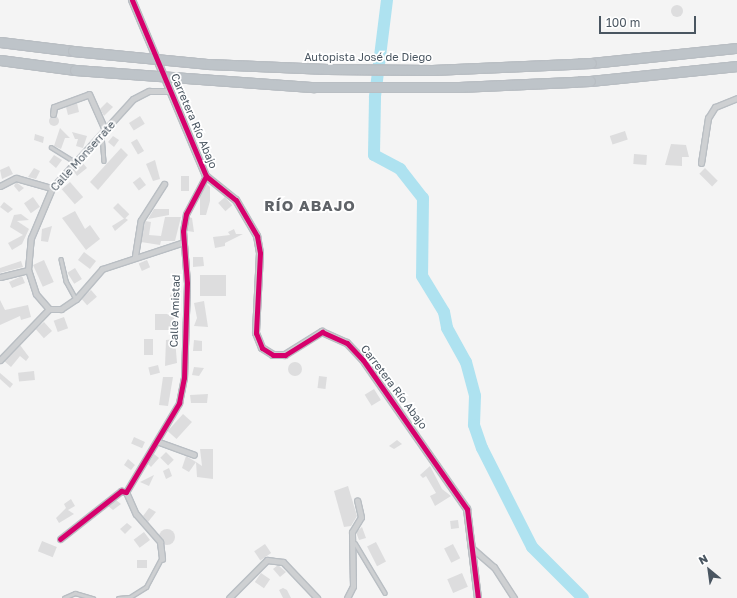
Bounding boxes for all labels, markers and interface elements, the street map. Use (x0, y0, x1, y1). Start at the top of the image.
scale bar (601, 8, 698, 34)
text: 100 m (606, 15, 640, 30)
street label: Autopista José de Diego (304, 50, 432, 64)
street label: Carretera Río Abajo (168, 71, 220, 171)
street label: Calle Monserrate (48, 118, 118, 194)
district label: RÍO ABAJO (264, 197, 356, 215)
street label: Calle Amistad (167, 274, 183, 348)
street label: Carretera Río Abajo (358, 342, 430, 432)
north arrow (689, 550, 729, 590)
text: N (696, 551, 710, 567)

